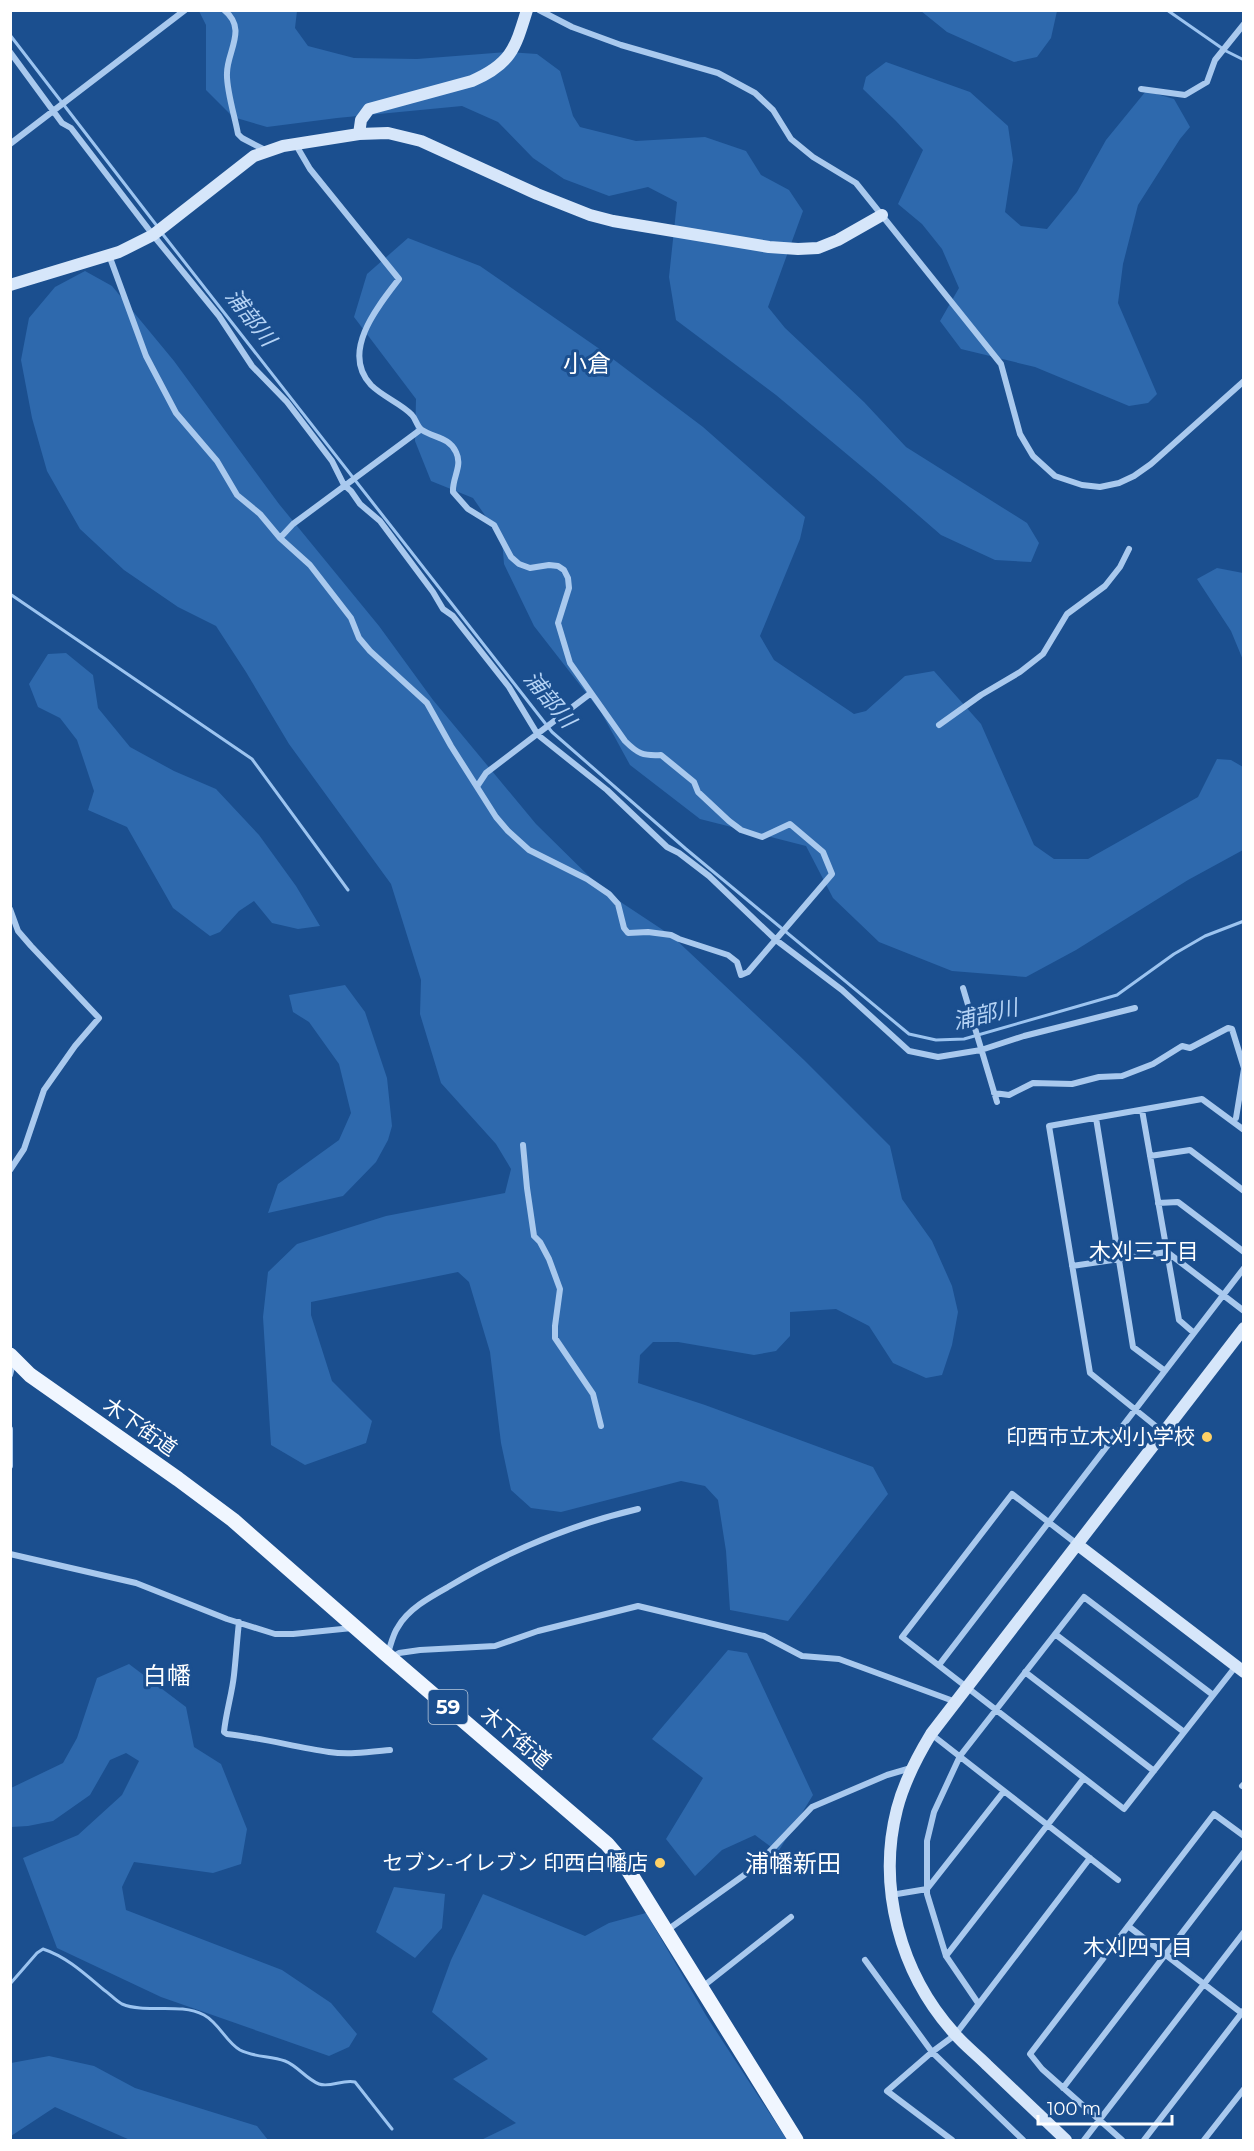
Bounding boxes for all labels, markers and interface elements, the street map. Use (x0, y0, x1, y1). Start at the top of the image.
water label: 浦部川 (220, 283, 283, 353)
district label: 小倉 (563, 349, 611, 378)
water label: 浦部川 (518, 665, 582, 735)
water label: 浦部川 (950, 993, 1022, 1035)
district label: 木刈三丁目 (1089, 1238, 1199, 1265)
street label: 木下街道 (99, 1392, 182, 1461)
place label: 印西市立木刈小学校 (1006, 1424, 1195, 1449)
marker: 印西市立木刈小学校 (1200, 1430, 1214, 1444)
district label: 白幡 (143, 1661, 191, 1690)
road number: 59 (428, 1690, 468, 1724)
street label: 木下街道 (476, 1701, 557, 1774)
district label: 浦幡新田 (745, 1849, 841, 1878)
place label: セブン-イレブン 印西白幡店 (382, 1850, 648, 1875)
marker: セブン-イレブン 印西白幡店 (653, 1856, 667, 1870)
district label: 木刈四丁目 (1083, 1934, 1193, 1961)
scale bar (1038, 2088, 1172, 2126)
text: 100 m (1047, 2098, 1101, 2120)

